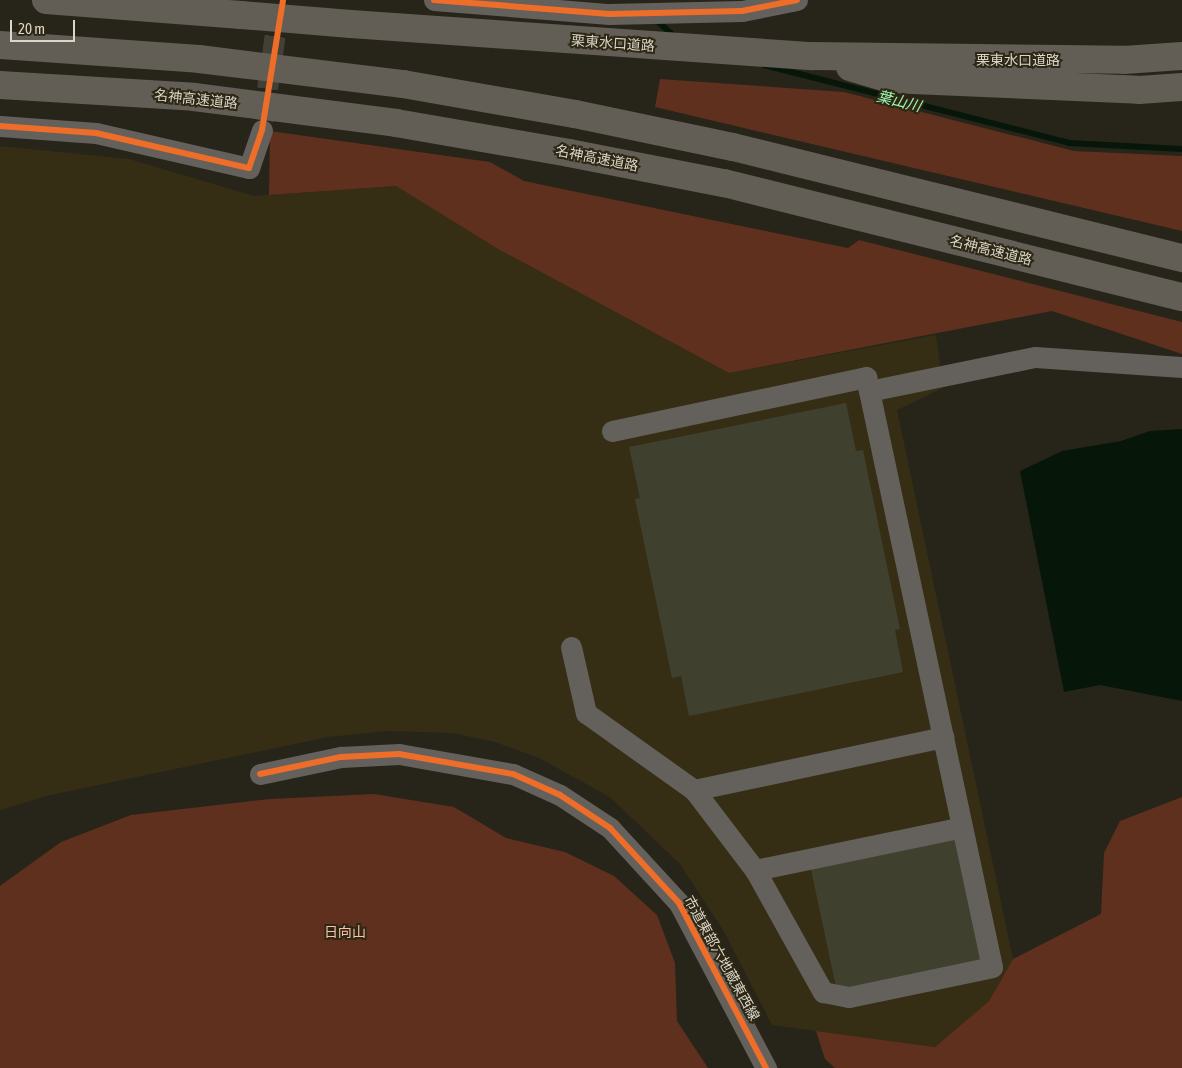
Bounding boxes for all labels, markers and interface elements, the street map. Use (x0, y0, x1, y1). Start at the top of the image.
scale bar (12, 10, 78, 42)
text: 20 m (18, 20, 45, 37)
street label: 栗東水口道路 (571, 32, 655, 54)
street label: 栗東水口道路 (976, 52, 1060, 68)
street label: 名神高速道路 (153, 86, 239, 112)
water label: 葉山川 (875, 87, 923, 115)
street label: 名神高速道路 (554, 142, 640, 174)
street label: 名神高速道路 (948, 232, 1034, 268)
street label: 市道東部六地蔵東西線 (681, 893, 763, 1023)
park label: 日向山 (324, 924, 366, 940)

